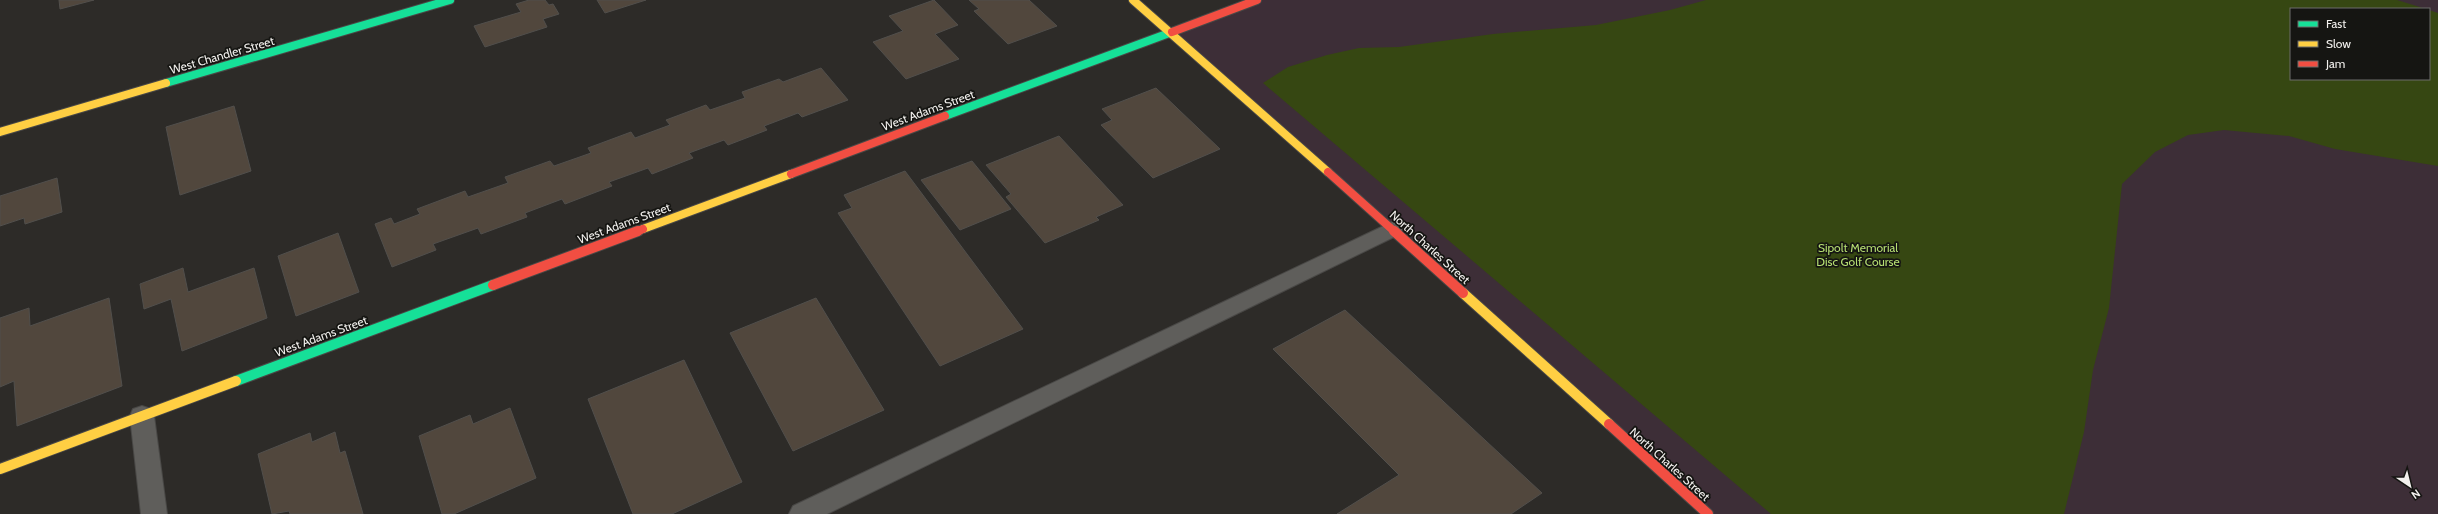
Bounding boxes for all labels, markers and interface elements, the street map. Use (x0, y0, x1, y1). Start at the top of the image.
legend (2290, 8, 2430, 80)
text: Fast (2326, 16, 2346, 31)
street label: West Chandler Street (168, 33, 276, 77)
text: Slow (2326, 36, 2351, 51)
text: Jam (2325, 56, 2345, 71)
street label: West Adams Street (880, 86, 976, 134)
street label: West Adams Street (576, 199, 672, 247)
street label: North Charles Street (1387, 207, 1473, 287)
park label: Sipolt Memorial Disc Golf Course (1816, 240, 1900, 269)
street label: West Adams Street (273, 312, 369, 360)
street label: North Charles Street (1627, 424, 1713, 504)
north arrow (2390, 466, 2430, 506)
text: N (2409, 486, 2423, 502)

